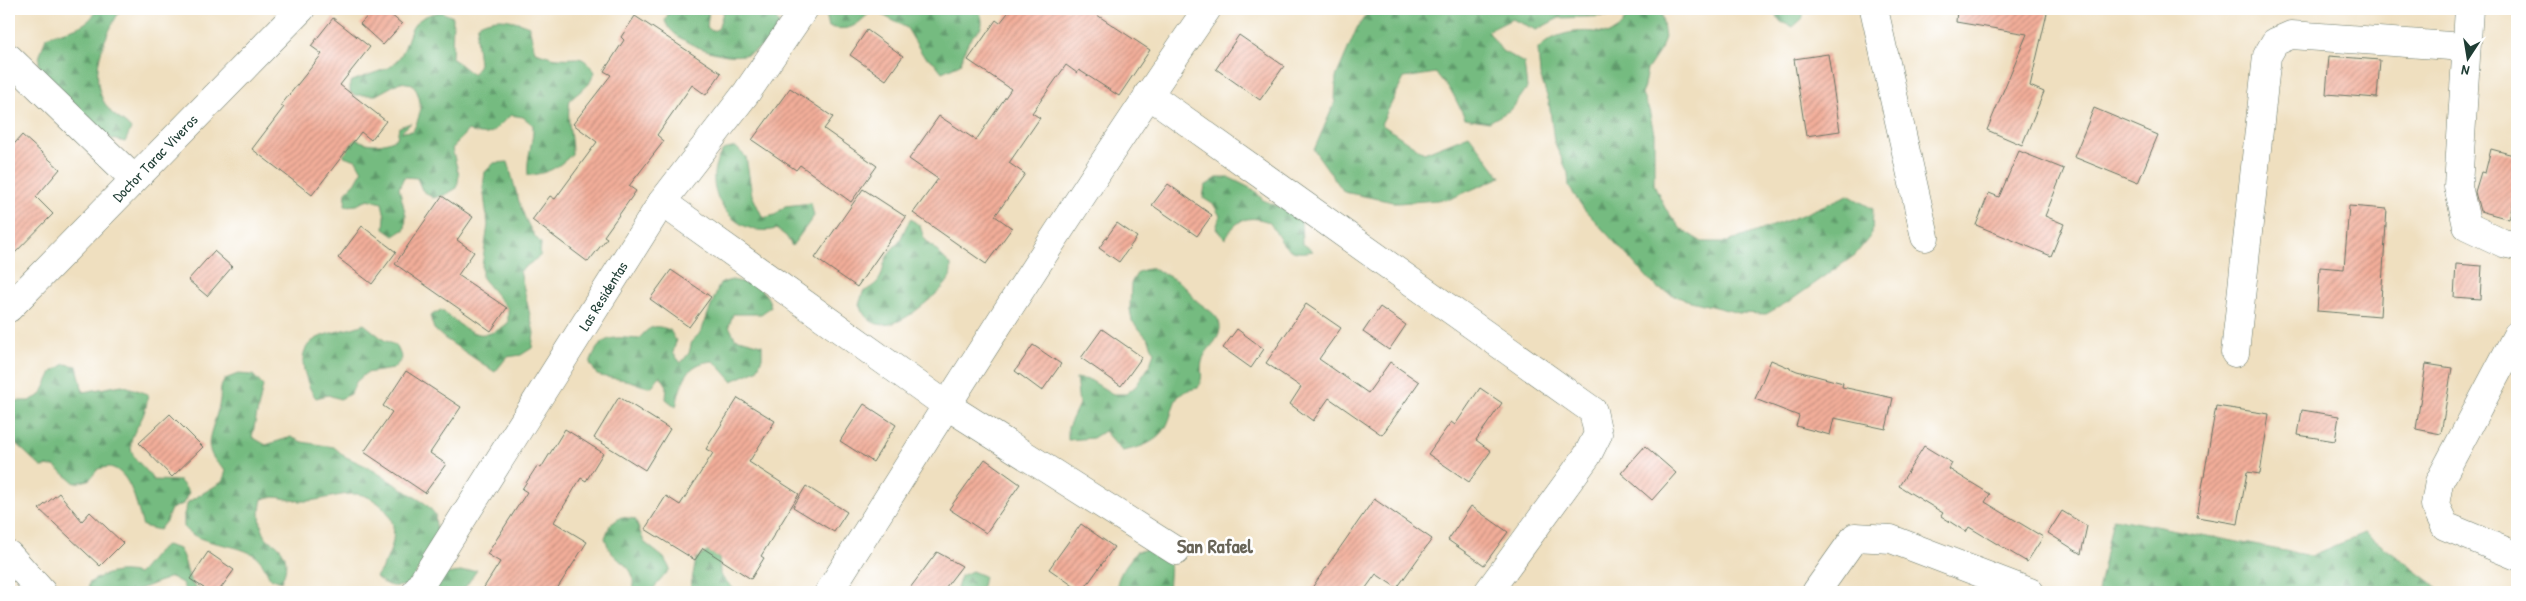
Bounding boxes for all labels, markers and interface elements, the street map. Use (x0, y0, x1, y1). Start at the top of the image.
north arrow (2444, 32, 2494, 82)
text: N (2459, 61, 2471, 81)
street label: Doctor Tarac Viveros (108, 109, 203, 207)
street label: Las Residentas (573, 257, 633, 335)
district label: San Rafael (1177, 532, 1254, 559)

